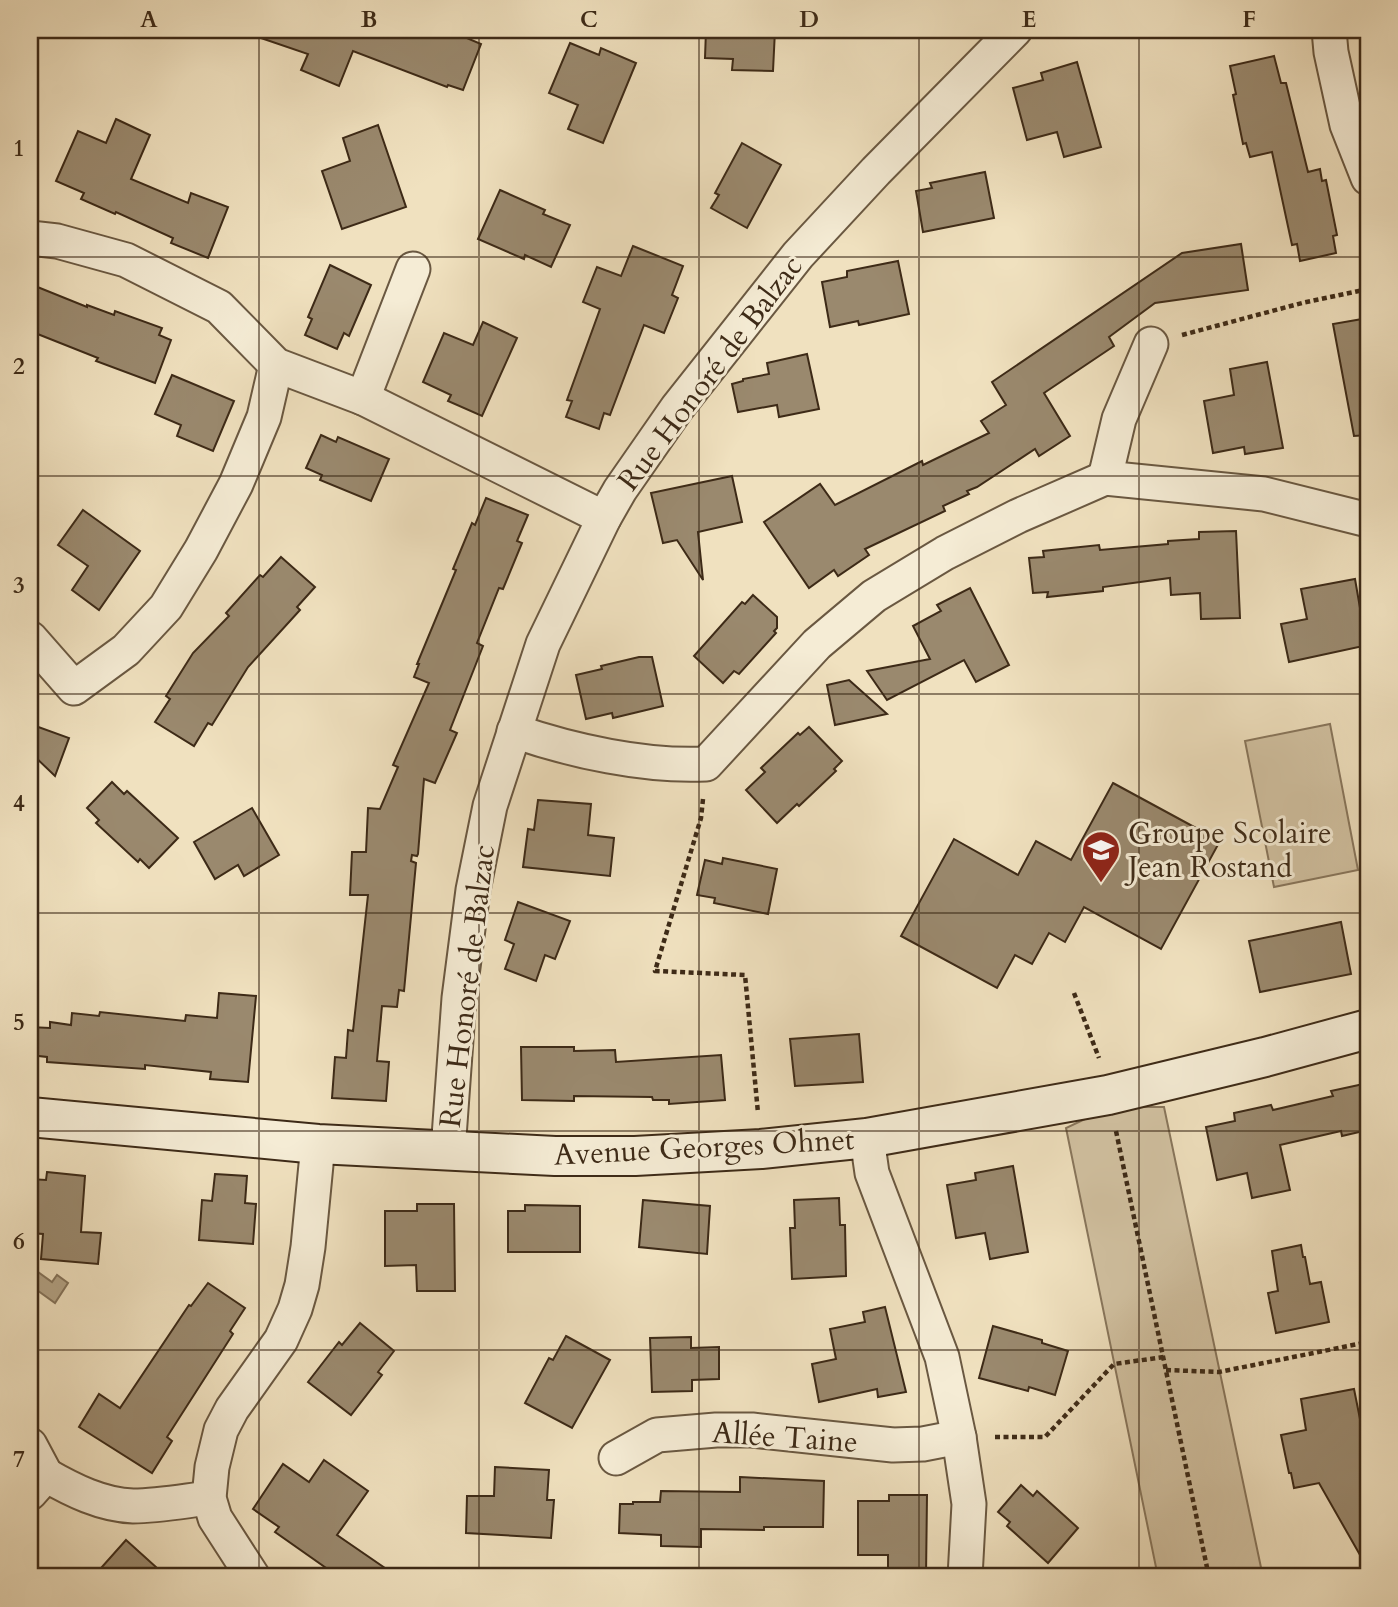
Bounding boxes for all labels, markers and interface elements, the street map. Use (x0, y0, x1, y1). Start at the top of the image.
text: A (140, 4, 158, 35)
text: B (361, 4, 377, 35)
text: C (580, 4, 598, 35)
text: D (799, 4, 819, 35)
text: E (1022, 4, 1036, 35)
text: F (1242, 4, 1256, 35)
text: 1 (13, 133, 25, 164)
street label: Rue Honoré de Balzac (608, 247, 812, 499)
text: 2 (13, 351, 25, 382)
text: 3 (13, 570, 25, 601)
text: 4 (13, 788, 25, 819)
place label: Groupe Scolaire Jean Rostand (1124, 813, 1332, 888)
school or university icon: Groupe Scolaire Jean Rostand (1080, 829, 1122, 884)
street label: Rue Honoré de Balzac (430, 842, 505, 1130)
text: 5 (13, 1007, 25, 1038)
street label: Avenue Georges Ohnet (553, 1119, 856, 1176)
text: 6 (13, 1226, 25, 1257)
street label: Allée Taine (711, 1412, 859, 1463)
text: 7 (13, 1444, 25, 1475)

